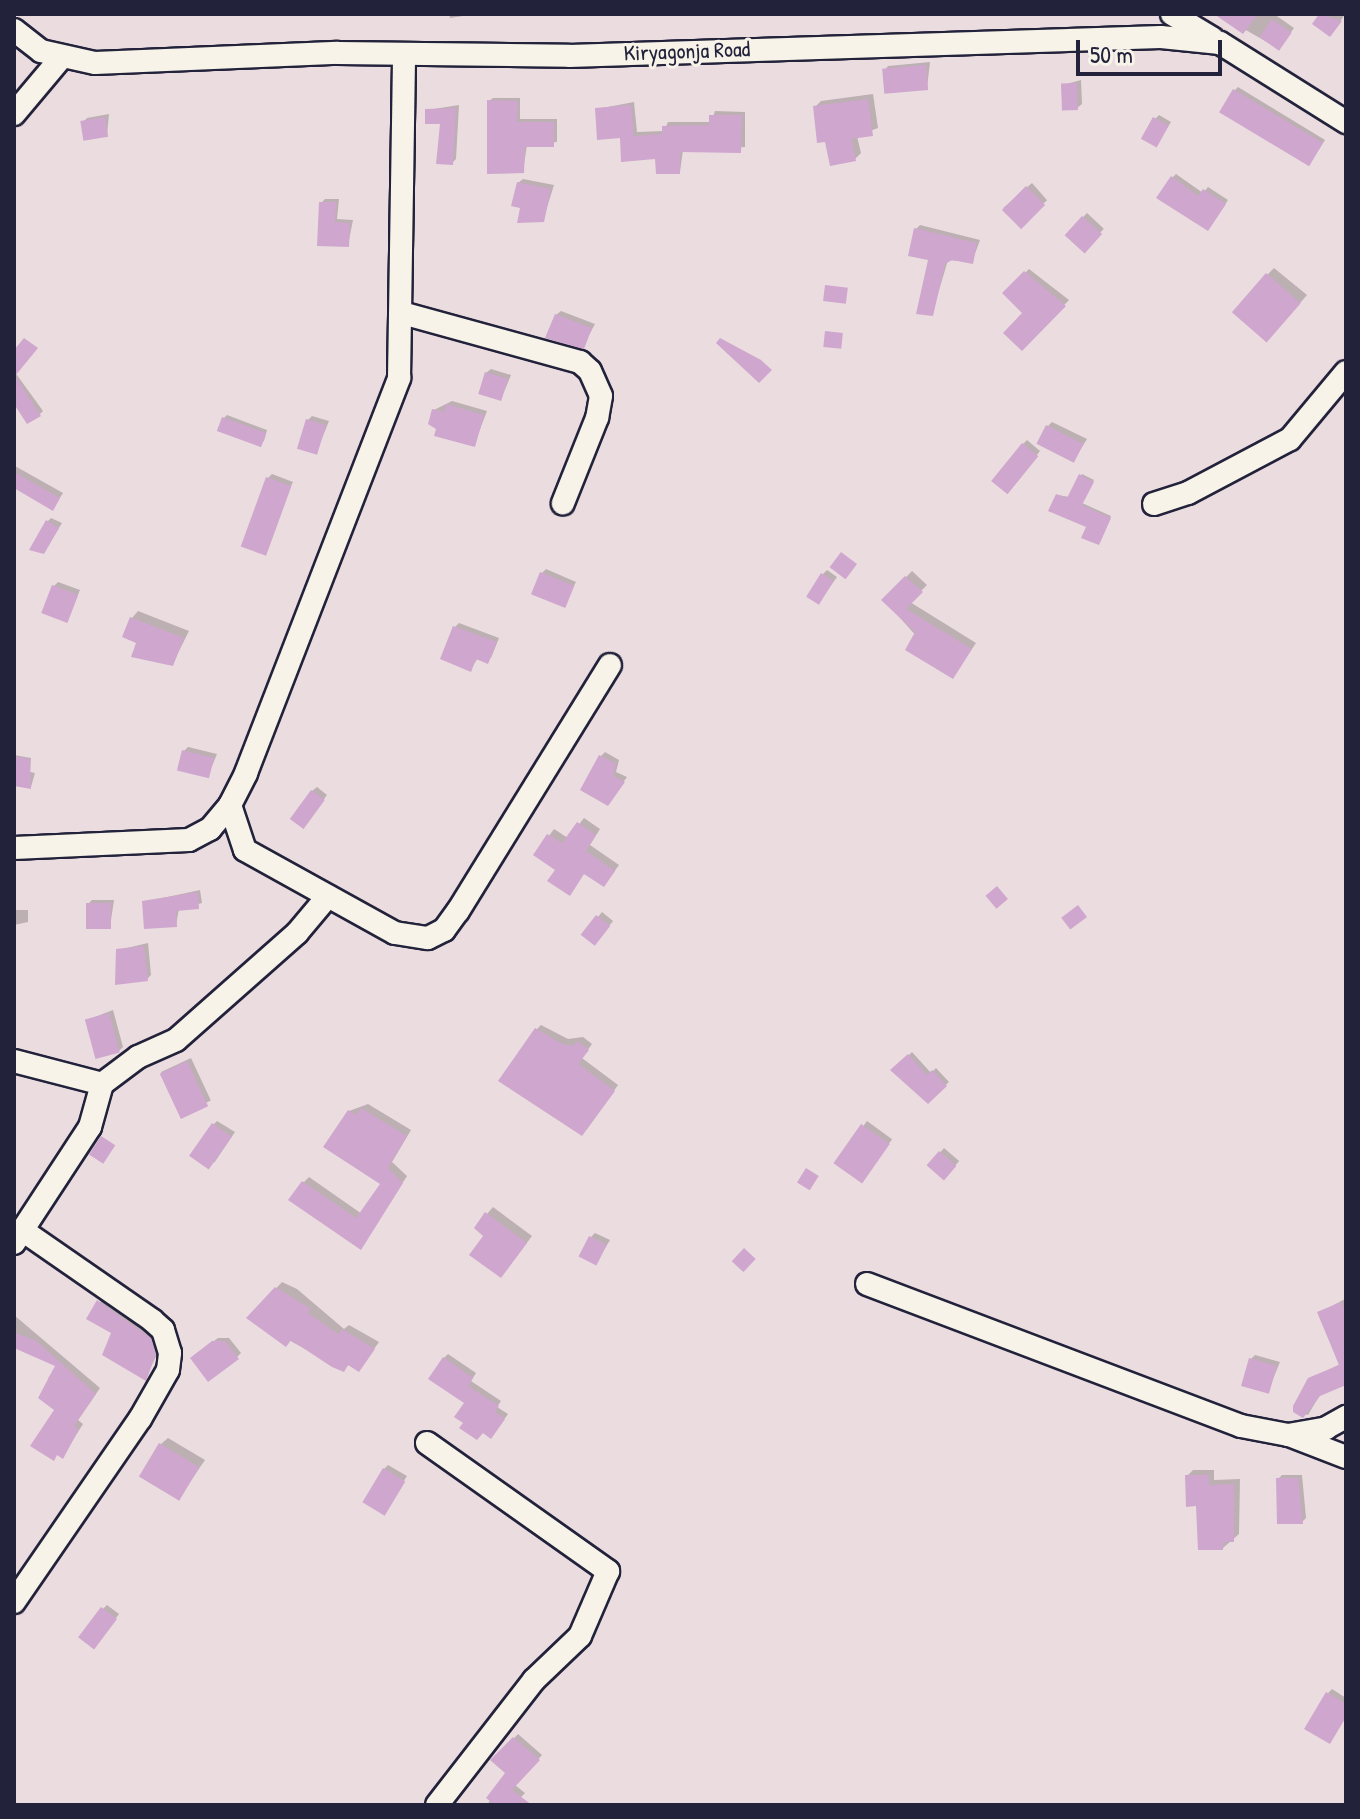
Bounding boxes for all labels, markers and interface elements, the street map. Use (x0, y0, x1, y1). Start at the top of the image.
scale bar (1080, 24, 1226, 74)
street label: Kiryagonja Road (623, 36, 751, 66)
text: 50 m (1090, 38, 1133, 70)

